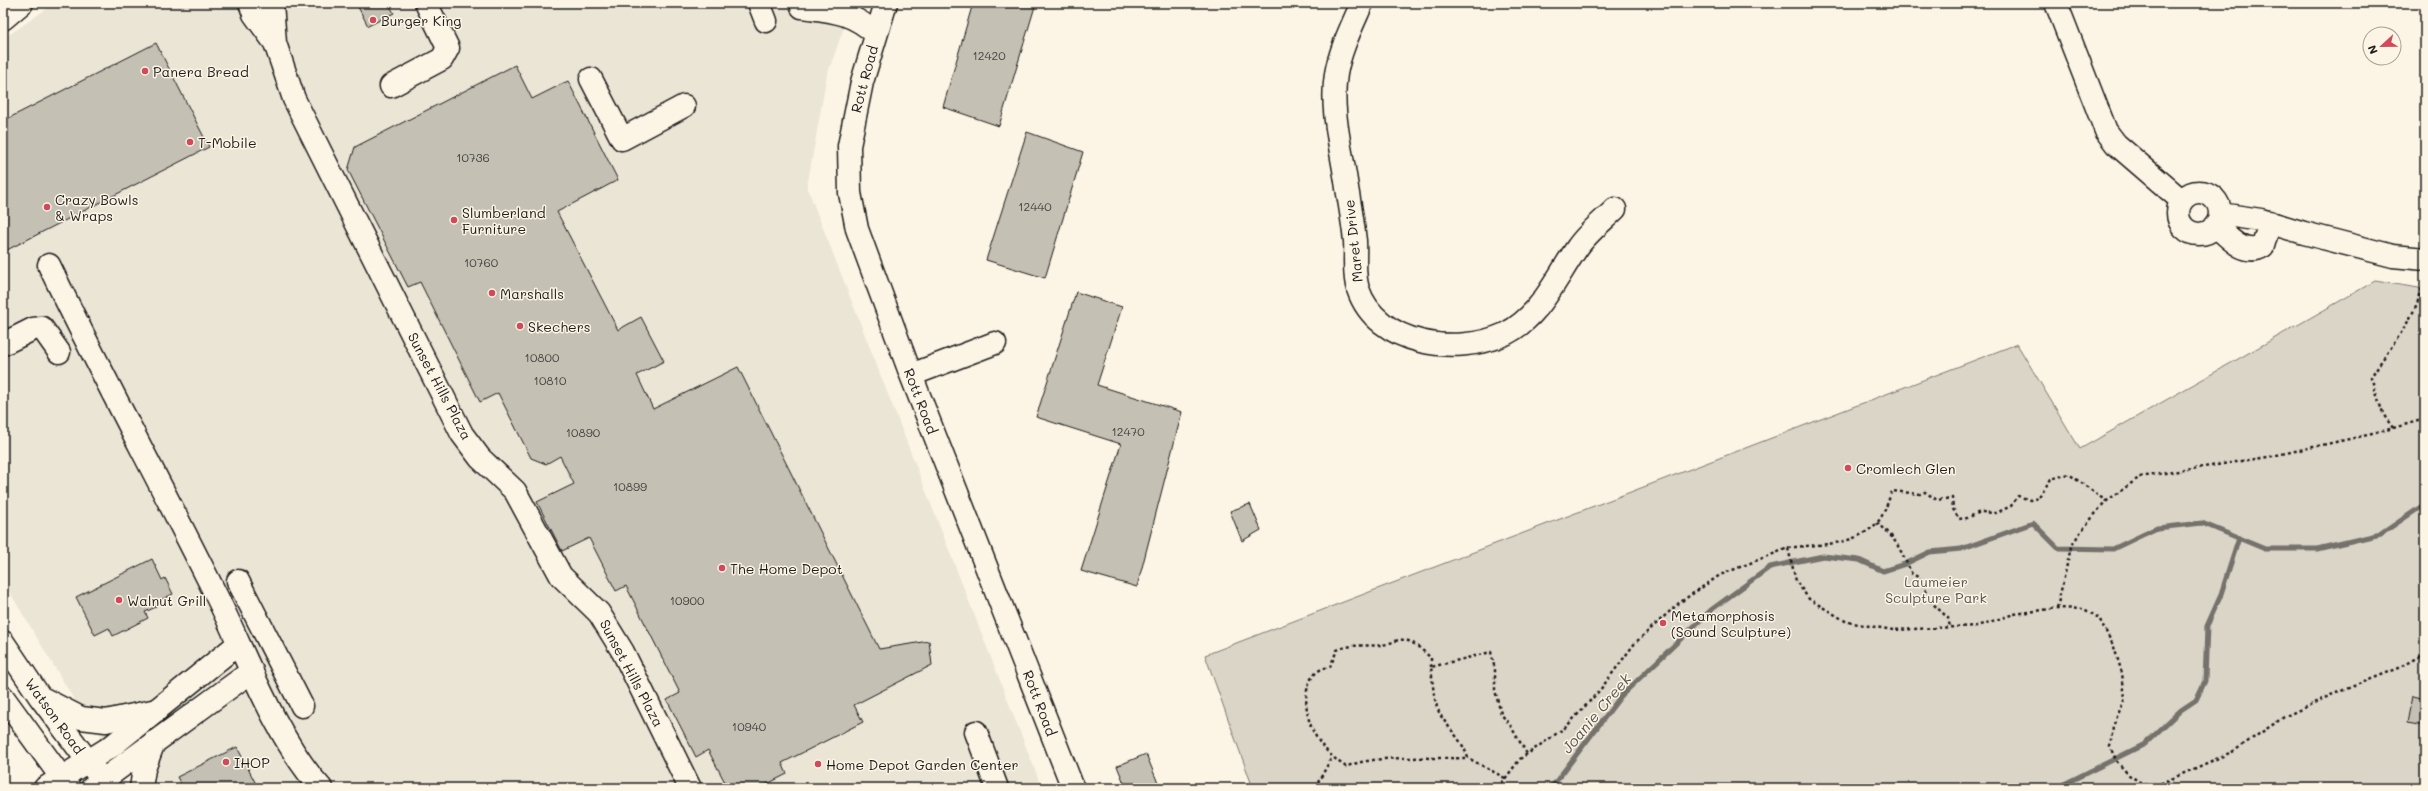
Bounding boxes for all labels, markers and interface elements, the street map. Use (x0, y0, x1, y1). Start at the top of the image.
place label: Burger King (381, 11, 461, 30)
marker: Burger King (368, 15, 378, 25)
north arrow (2362, 26, 2402, 66)
street label: Rott Road (846, 43, 882, 115)
text: N (2364, 43, 2381, 57)
house number: 12420 (972, 47, 1006, 63)
place label: Panera Bread (153, 62, 249, 81)
marker: Panera Bread (140, 66, 150, 76)
place label: T-Mobile (198, 133, 257, 152)
marker: T-Mobile (185, 137, 195, 147)
house number: 10736 (456, 149, 490, 165)
place label: Crazy Bowls & Wraps (55, 190, 139, 225)
house number: 12440 (1018, 198, 1052, 214)
street label: Maret Drive (1339, 199, 1367, 283)
marker: Crazy Bowls & Wraps (42, 202, 52, 212)
place label: Slumberland Furniture (462, 203, 546, 238)
marker: Slumberland Furniture (449, 215, 459, 225)
house number: 10760 (464, 254, 499, 270)
place label: Marshalls (500, 284, 564, 303)
marker: Marshalls (487, 288, 497, 298)
place label: Skechers (528, 317, 591, 336)
marker: Skechers (515, 321, 525, 331)
street label: Sunset Hills Plaza (404, 329, 476, 443)
house number: 10800 (525, 349, 560, 365)
street label: Rott Road (900, 365, 942, 437)
house number: 10810 (534, 372, 567, 388)
house number: 12470 (1111, 423, 1145, 439)
house number: 10890 (566, 424, 601, 440)
place label: Cromlech Glen (1856, 459, 1956, 478)
marker: Cromlech Glen (1843, 463, 1853, 473)
house number: 10899 (613, 478, 647, 494)
place label: The Home Depot (730, 559, 843, 578)
marker: The Home Depot (717, 563, 727, 573)
park label: Laumeier Sculpture Park (1885, 572, 1987, 607)
place label: Walnut Grill (127, 591, 206, 610)
house number: 10900 (670, 592, 705, 608)
marker: Walnut Grill (114, 595, 124, 605)
place label: Metamorphosis (Sound Sculpture) (1671, 606, 1791, 641)
street label: Sunset Hills Plaza (596, 616, 668, 730)
marker: Metamorphosis (Sound Sculpture) (1658, 618, 1668, 628)
street label: Rott Road (1019, 667, 1061, 739)
water label: Joanie Creek (1557, 668, 1636, 757)
street label: Watson Road (21, 674, 89, 758)
house number: 10940 (732, 718, 767, 734)
place label: IHOP (234, 753, 270, 772)
place label: Home Depot Garden Center (826, 755, 1019, 774)
marker: IHOP (221, 757, 231, 767)
marker: Home Depot Garden Center (813, 759, 823, 769)

